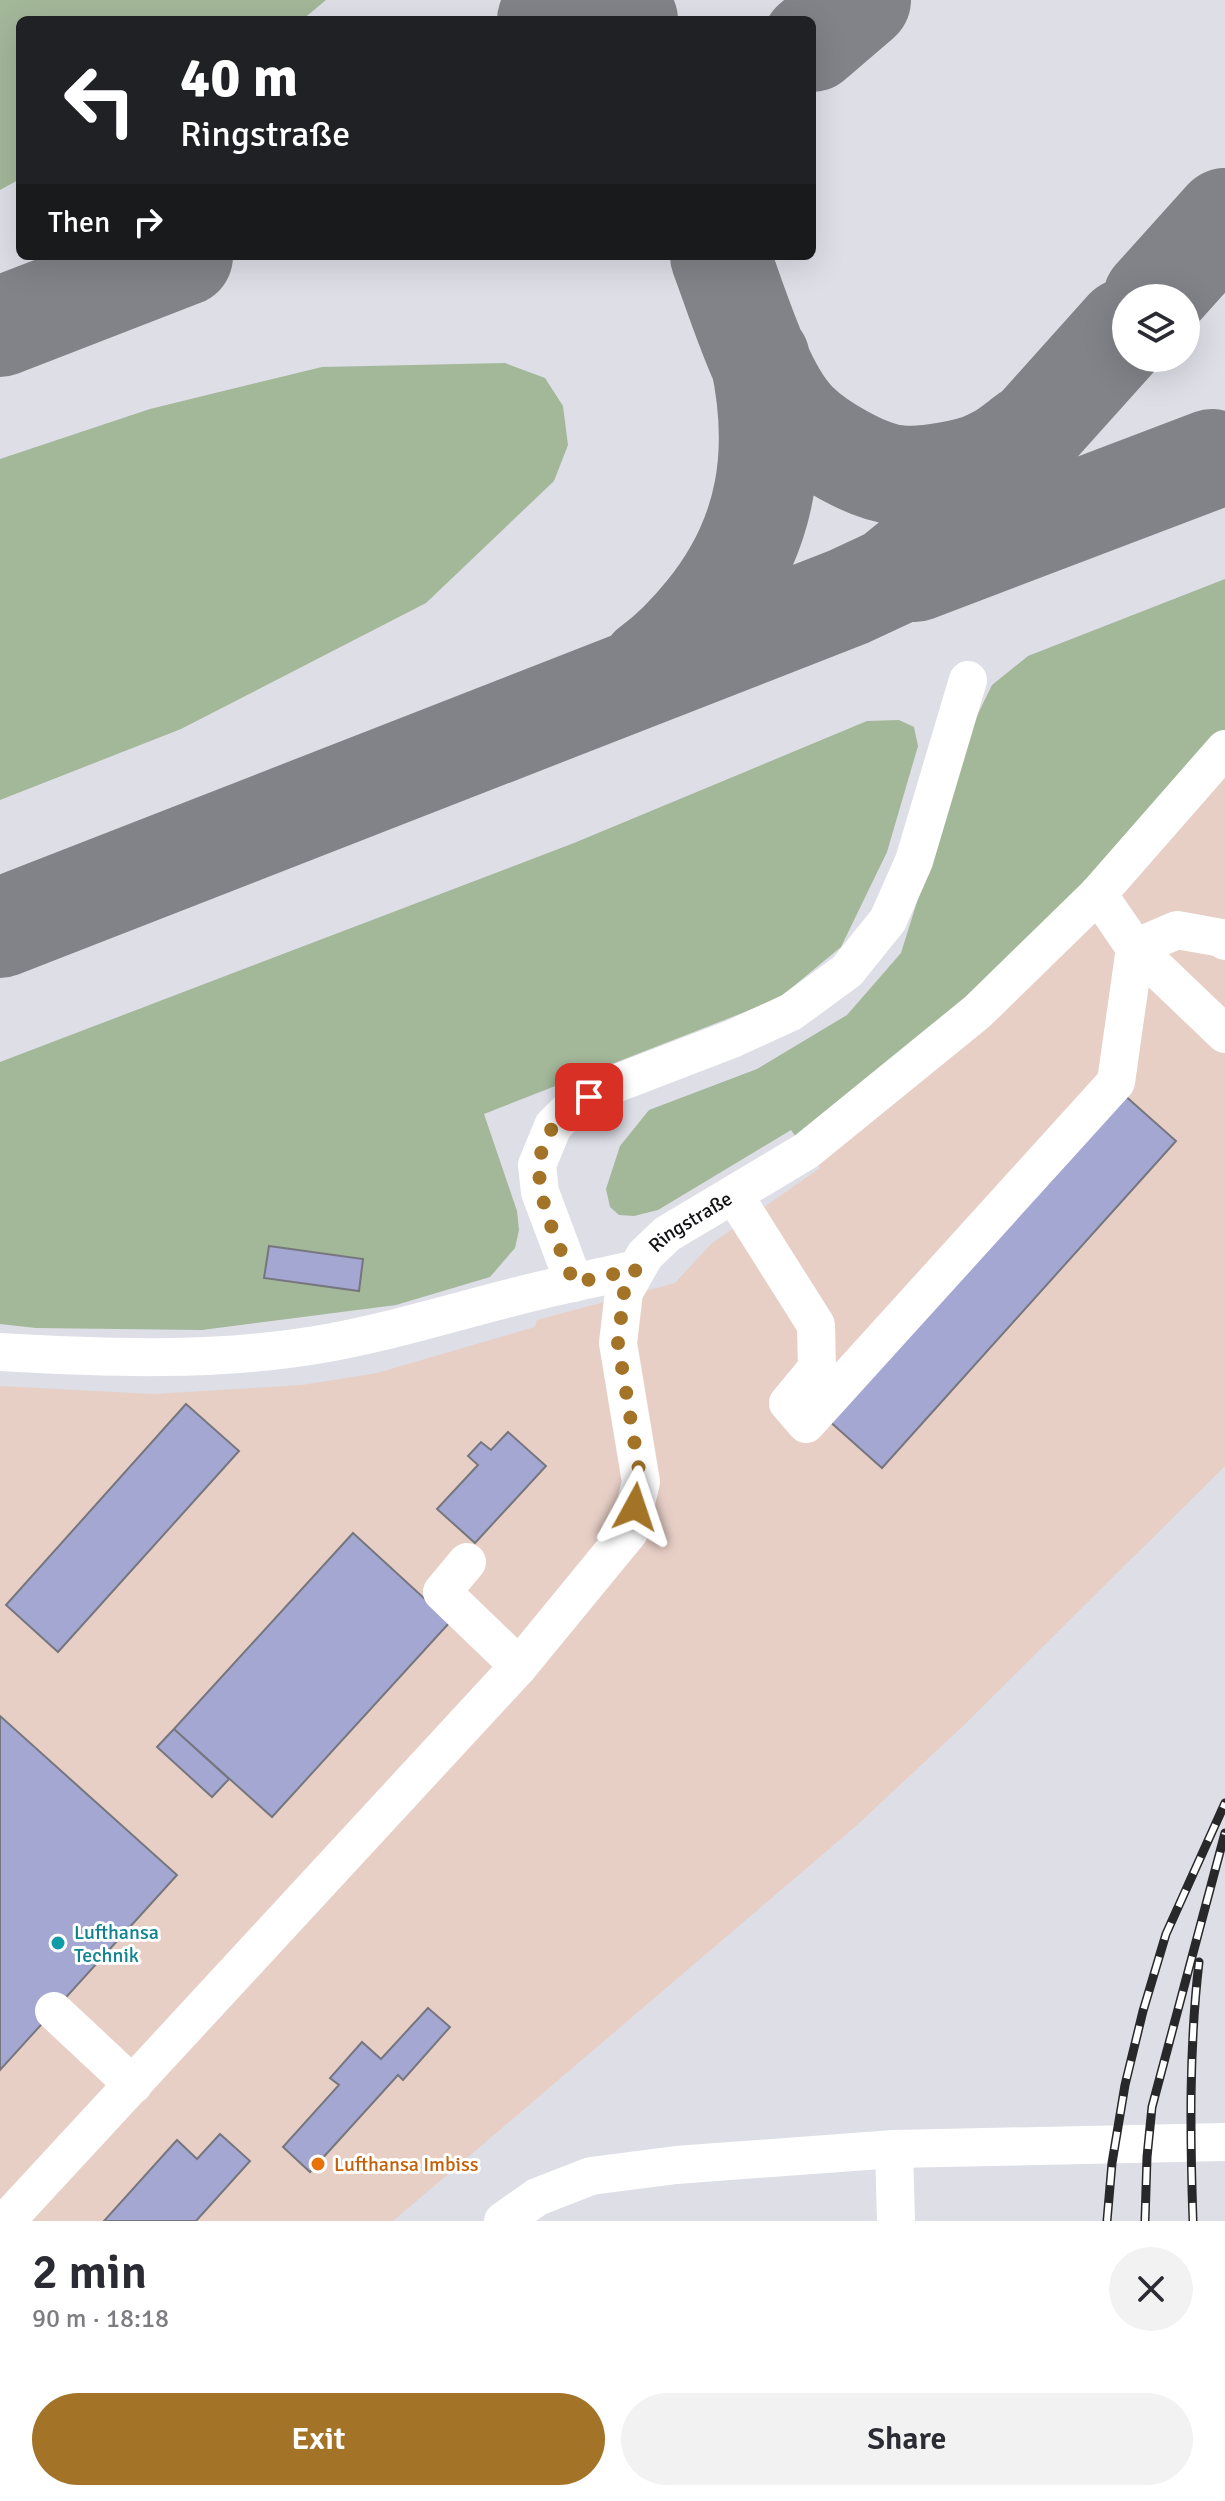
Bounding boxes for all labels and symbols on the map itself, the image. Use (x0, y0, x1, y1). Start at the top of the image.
pin (555, 1063, 623, 1131)
street label: Ringstraße (643, 1186, 737, 1258)
position arrow (593, 1465, 677, 1549)
place label: Lufthansa Technik (74, 1920, 159, 1968)
marker: Lufthansa Technik (49, 1934, 67, 1952)
place label: Lufthansa Imbiss (334, 2152, 479, 2177)
marker: Lufthansa Imbiss (309, 2155, 327, 2173)

